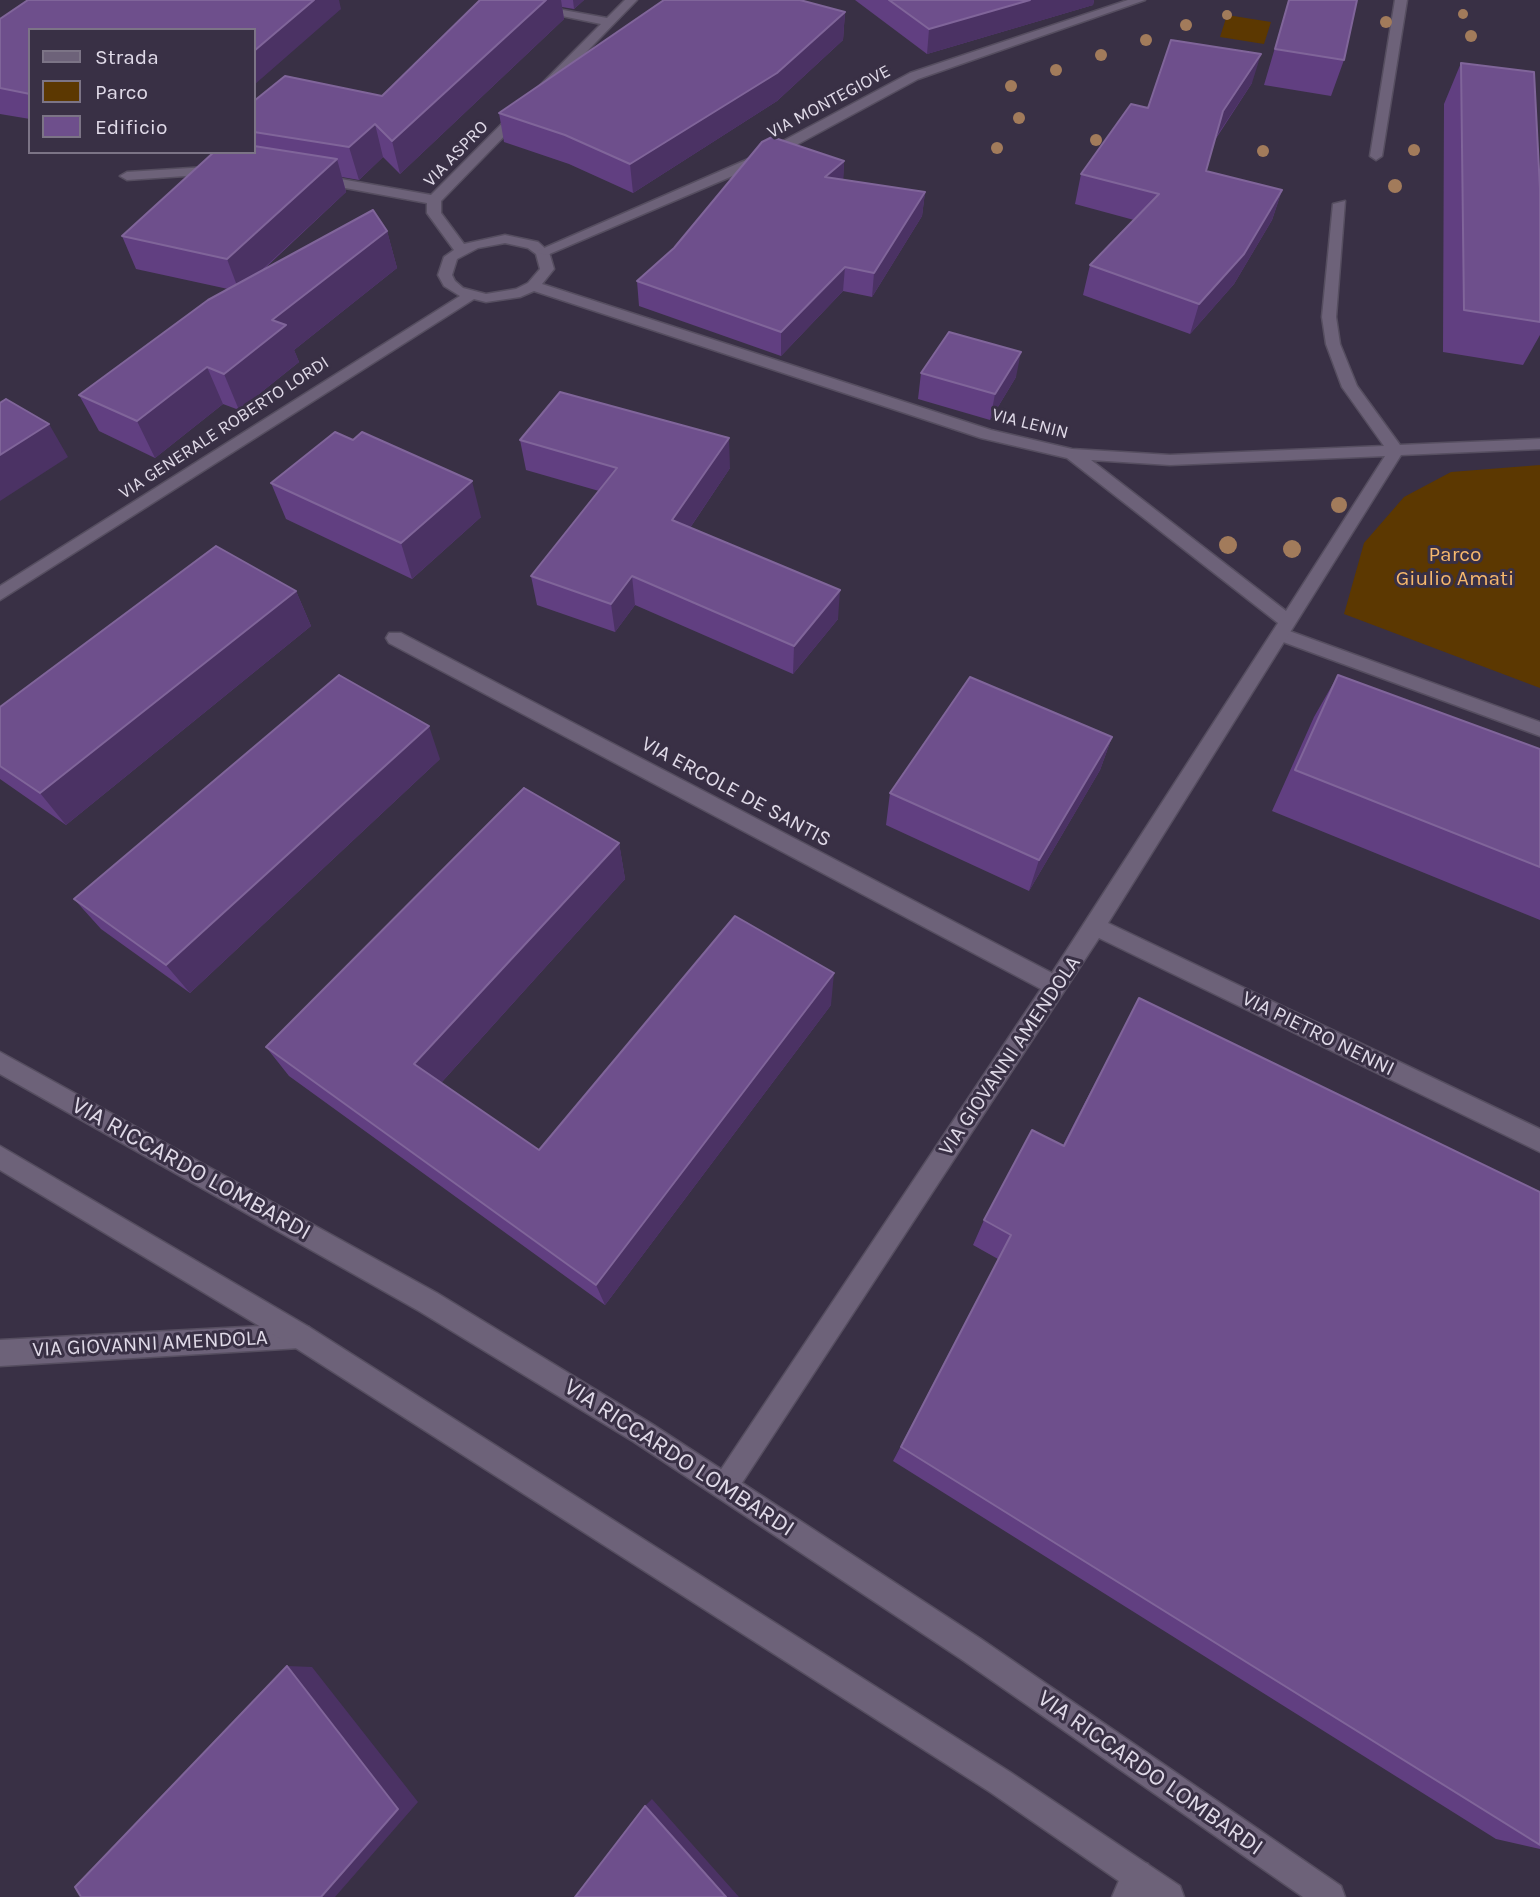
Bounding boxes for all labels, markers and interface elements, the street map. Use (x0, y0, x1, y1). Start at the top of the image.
legend (28, 28, 256, 154)
text: Strada (95, 45, 159, 69)
street label: VIA MONTEGIOVE (764, 60, 894, 144)
text: Parco (95, 80, 148, 104)
text: Edificio (95, 115, 168, 139)
street label: VIA ASPRO (419, 116, 493, 192)
street label: VIA GENERALE ROBERTO LORDI (115, 352, 333, 504)
street label: VIA LENIN (990, 404, 1070, 444)
park label: Parco Giulio Amati (1396, 542, 1514, 592)
street label: VIA ERCOLE DE SANTIS (637, 731, 835, 853)
street label: VIA GIOVANNI AMENDOLA (934, 951, 1086, 1161)
street label: VIA PIETRO NENNI (1238, 986, 1398, 1082)
street label: VIA RICCARDO LOMBARDI (66, 1091, 316, 1247)
street label: VIA GIOVANNI AMENDOLA (32, 1325, 268, 1363)
street label: VIA RICCARDO LOMBARDI (558, 1373, 800, 1543)
street label: VIA RICCARDO LOMBARDI (1032, 1684, 1268, 1862)

